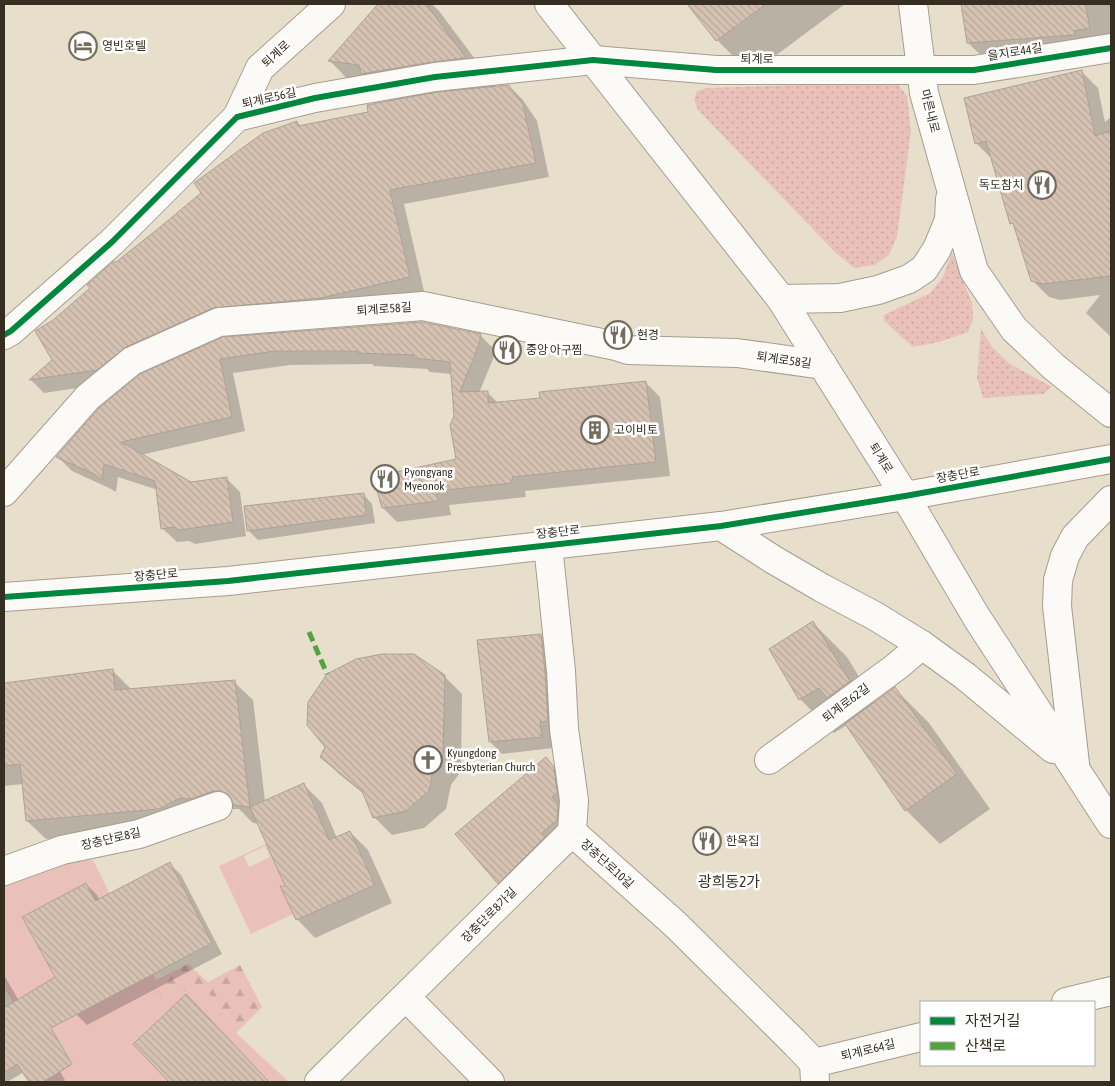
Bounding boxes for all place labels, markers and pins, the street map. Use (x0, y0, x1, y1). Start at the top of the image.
hotel icon: 영빈호텔 (68, 31, 98, 61)
place label: 영빈호텔 (102, 39, 146, 53)
restaurant icon: 독도참치 (1027, 170, 1057, 200)
place label: 독도참치 (979, 178, 1023, 192)
restaurant icon: 현경 (603, 320, 633, 350)
place label: 현경 (637, 328, 659, 342)
restaurant icon: 중앙 아구찜 (492, 335, 522, 365)
place label: 중앙 아구찜 (526, 343, 583, 357)
building icon: 고이비토 (580, 415, 610, 445)
place label: 고이비토 (614, 423, 658, 437)
restaurant icon: Pyongyang Myeonok (370, 464, 400, 494)
place label: Pyongyang Myeonok (404, 465, 454, 493)
church icon: Kyungdong Presbyterian Church (413, 745, 443, 775)
place label: Kyungdong Presbyterian Church (447, 746, 536, 774)
restaurant icon: 한옥집 (692, 826, 722, 856)
place label: 한옥집 (726, 834, 759, 848)

